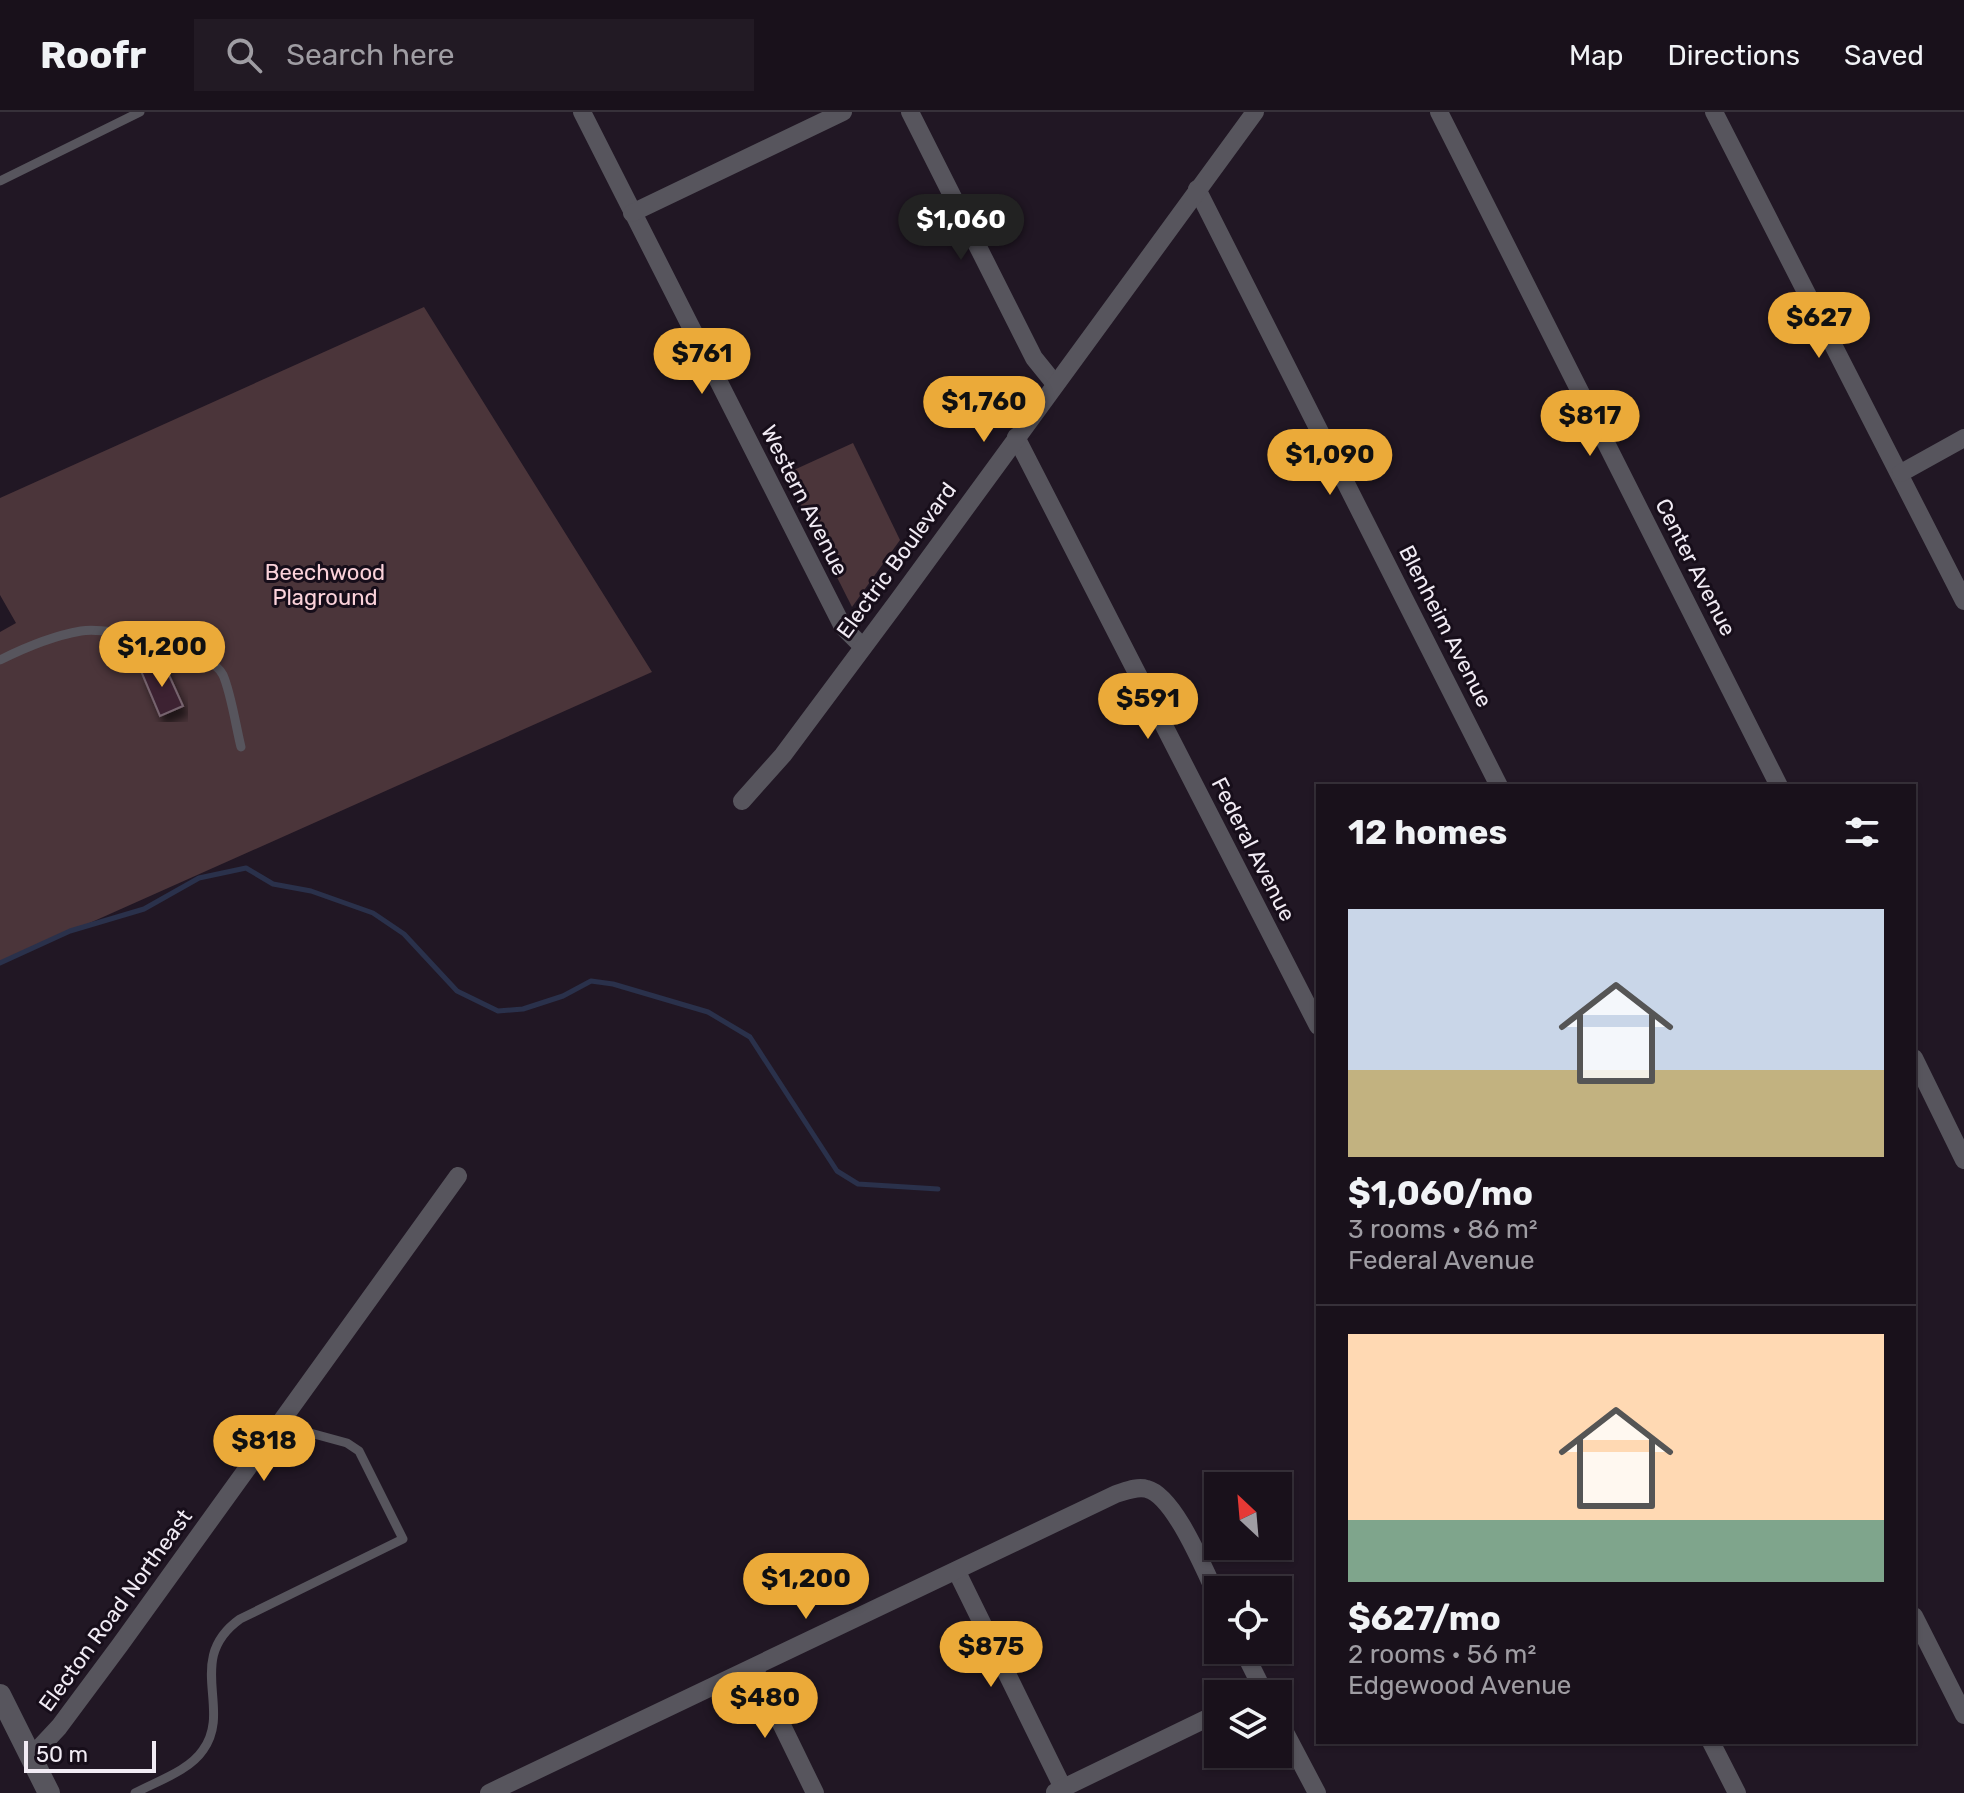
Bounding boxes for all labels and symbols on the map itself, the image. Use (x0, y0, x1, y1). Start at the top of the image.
pin: $1,060 (896, 194, 1026, 262)
pin: $627 (1772, 292, 1866, 360)
pin: $761 (655, 328, 749, 396)
pin: $1,760 (919, 376, 1049, 444)
pin: $817 (1543, 390, 1637, 458)
street label: Western Avenue (755, 421, 854, 580)
pin: $1,090 (1265, 429, 1395, 497)
street label: Electric Boulevard (831, 477, 962, 643)
street label: Center Avenue (1649, 494, 1742, 641)
street label: Blenheim Avenue (1393, 541, 1498, 712)
park label: Beechwood Plaground (265, 559, 385, 611)
pin: $1,200 (97, 621, 227, 689)
pin: $591 (1101, 673, 1195, 741)
street label: Federal Avenue (1206, 773, 1301, 926)
pin: $818 (217, 1415, 311, 1483)
north arrow (1204, 1472, 1292, 1560)
street label: Electon Road Northeast (33, 1504, 198, 1717)
pin: $1,200 (741, 1553, 871, 1621)
pin: $875 (944, 1621, 1038, 1689)
pin: $480 (718, 1672, 812, 1740)
scale bar (24, 1737, 156, 1773)

